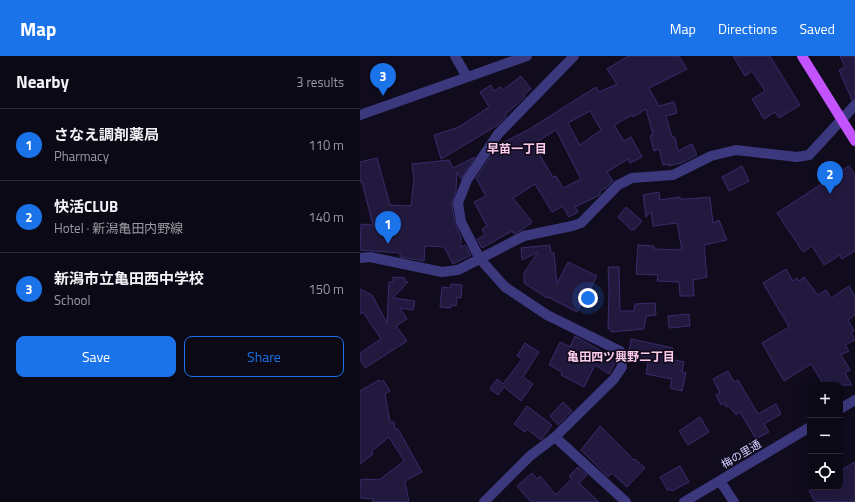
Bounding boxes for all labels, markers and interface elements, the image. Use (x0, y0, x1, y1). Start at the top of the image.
text: Map (20, 14, 56, 43)
text: Map (670, 18, 696, 39)
text: Directions (718, 18, 777, 39)
text: Saved (799, 18, 835, 39)
pin: 3 (370, 63, 396, 96)
text: Nearby (16, 69, 69, 95)
text: 3 results (296, 72, 344, 92)
text: さなえ調剤薬局 (54, 123, 159, 146)
text: 1 (25, 135, 33, 155)
text: 110 m (308, 135, 344, 155)
district label: 早苗一丁目 (487, 139, 547, 158)
text: Pharmacy (54, 146, 109, 166)
pin: 2 (817, 161, 843, 194)
text: 快活CLUB (54, 195, 118, 218)
text: 2 (25, 207, 33, 227)
text: 140 m (308, 207, 344, 227)
pin: 1 (375, 211, 401, 244)
text: Hotel · 新潟亀田内野線 (54, 218, 183, 238)
text: 新潟市立亀田西中学校 (54, 267, 204, 290)
text: 3 (25, 279, 33, 299)
text: 150 m (308, 279, 344, 299)
your location (578, 288, 598, 308)
text: School (54, 290, 90, 310)
button: Save (16, 336, 176, 377)
button: Share (184, 336, 344, 377)
district label: 亀田四ツ興野二丁目 (567, 347, 675, 366)
map controls (807, 382, 843, 490)
button: + (807, 382, 843, 418)
button: − (807, 418, 843, 454)
street label: 梅の里通 (718, 436, 764, 472)
button: locate (807, 454, 843, 490)

